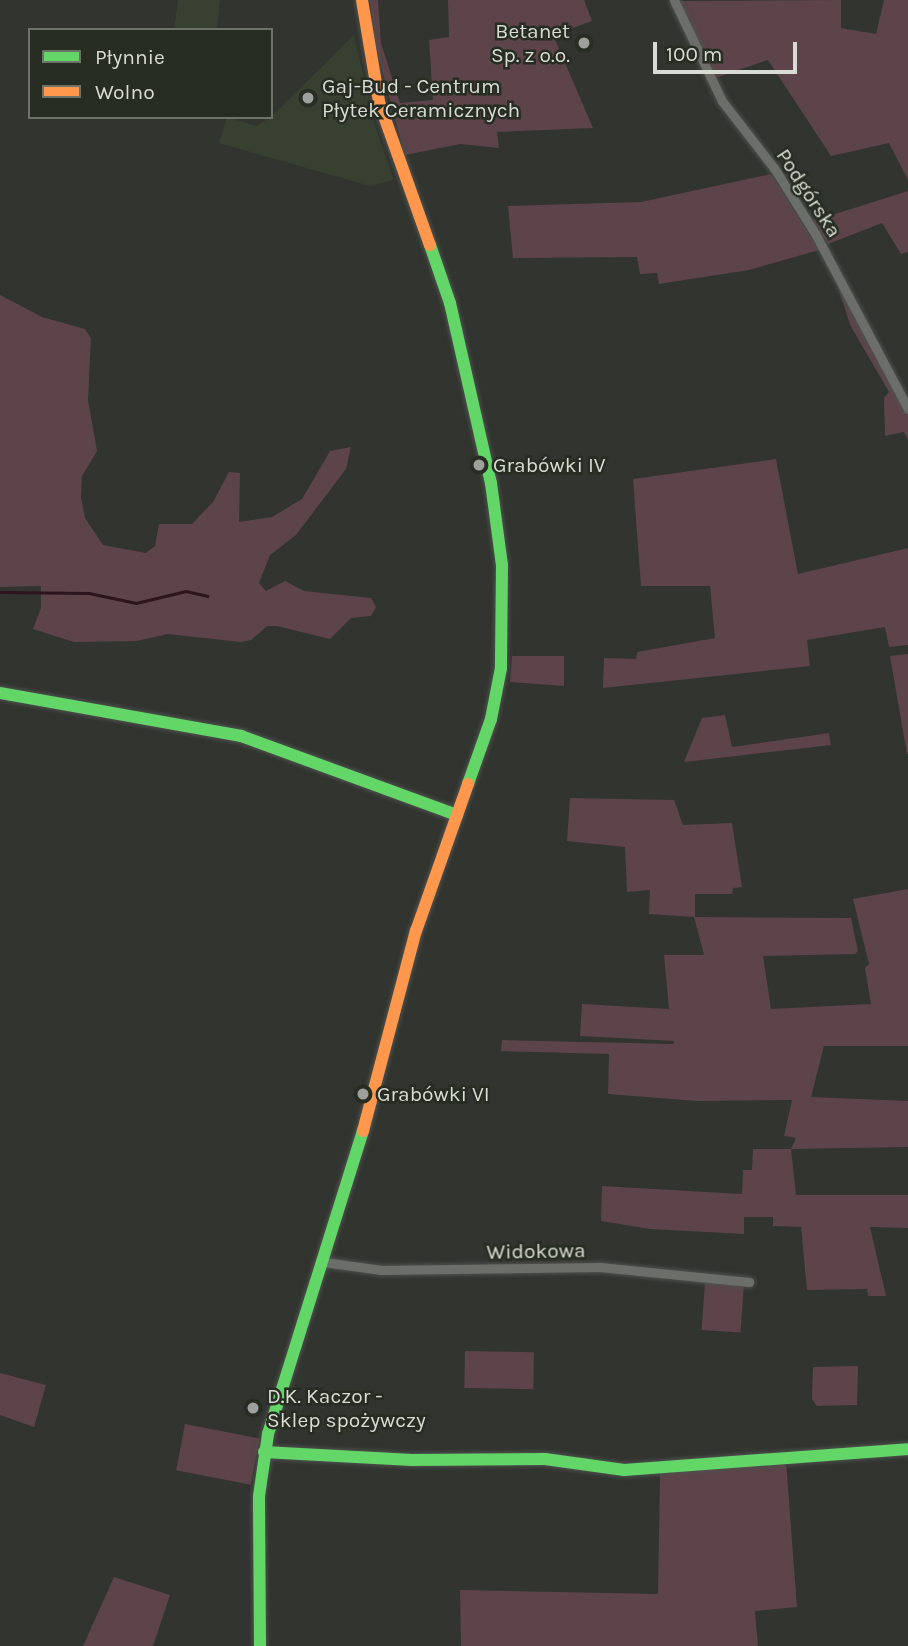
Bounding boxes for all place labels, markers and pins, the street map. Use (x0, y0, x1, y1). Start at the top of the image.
place label: Betanet Sp. z o.o. (491, 18, 570, 68)
marker: Betanet Sp. z o.o. (576, 35, 592, 51)
place label: Gaj-Bud - Centrum Płytek Ceramicznych (322, 73, 520, 123)
marker: Gaj-Bud - Centrum Płytek Ceramicznych (300, 90, 316, 106)
place label: Grabówki IV (493, 452, 606, 478)
marker: Grabówki IV (471, 457, 487, 473)
place label: Grabówki VI (377, 1081, 490, 1107)
marker: Grabówki VI (355, 1086, 371, 1102)
place label: D.K. Kaczor - Sklep spożywczy (267, 1383, 426, 1433)
marker: D.K. Kaczor - Sklep spożywczy (245, 1400, 261, 1416)

